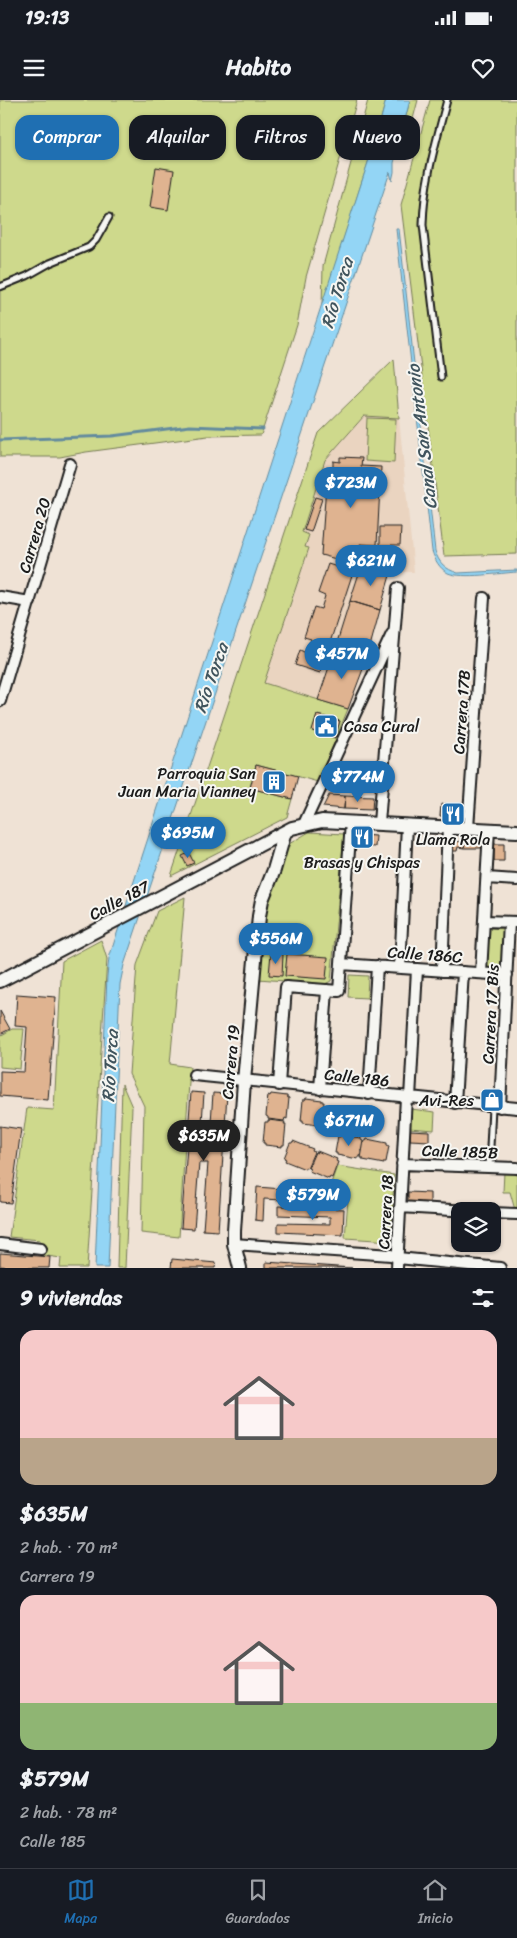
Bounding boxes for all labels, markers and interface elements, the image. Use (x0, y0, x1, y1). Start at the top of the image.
text: 19:13 (25, 1, 69, 34)
text: Habito (226, 48, 291, 87)
icon: menu (20, 54, 48, 82)
icon: heart (469, 54, 497, 82)
chip: Comprar (15, 115, 119, 160)
chip: Alquilar (129, 115, 226, 160)
chip: Filtros (236, 115, 325, 160)
chip: Nuevo (335, 115, 420, 160)
water label: Río Torca (311, 252, 363, 332)
water label: Canal San Antonio (397, 362, 447, 511)
pin: $723M (316, 466, 386, 509)
text: $723M (326, 468, 376, 497)
street label: Carrera 20 (10, 494, 59, 576)
pin: $621M (336, 544, 406, 587)
text: $621M (346, 546, 396, 575)
water label: Río Torca (184, 637, 239, 717)
pin: $457M (307, 638, 377, 680)
text: $457M (316, 639, 368, 668)
street label: Carrera 17B (444, 669, 479, 755)
place label: Casa Cural (344, 712, 420, 741)
public building icon: Casa Cural (313, 713, 339, 739)
place label: Parroquia San Juan Maria Vianney (118, 759, 257, 806)
pin: $774M (323, 760, 393, 803)
text: $774M (332, 762, 384, 791)
building icon: Parroquia San Juan Maria Vianney (261, 769, 287, 795)
restaurant icon: Llama Rola (440, 801, 466, 827)
pin: $695M (153, 816, 223, 859)
text: $695M (162, 818, 214, 847)
restaurant icon: Brasas y Chispas (349, 824, 375, 850)
place label: Llama Rola (416, 825, 490, 854)
place label: Brasas y Chispas (304, 848, 421, 877)
street label: Calle 187 (84, 872, 156, 929)
pin: $556M (241, 922, 311, 965)
text: $556M (250, 924, 302, 953)
street label: Calle 186C (386, 937, 463, 972)
street label: Carrera 17 Bis (473, 963, 508, 1065)
street label: Carrera 19 (213, 1023, 248, 1101)
water label: Río Torca (92, 1027, 128, 1103)
street label: Calle 186 (323, 1060, 391, 1095)
place label: Avi-Res (418, 1086, 475, 1115)
shop icon: Avi-Res (479, 1087, 505, 1113)
pin: $671M (314, 1104, 384, 1147)
text: $671M (325, 1106, 373, 1135)
pin: $635M (169, 1120, 239, 1162)
text: $635M (178, 1121, 230, 1150)
street label: Calle 185B (422, 1136, 498, 1167)
street label: Carrera 18 (369, 1174, 402, 1250)
pin: $579M (278, 1178, 348, 1221)
text: $579M (287, 1180, 339, 1209)
map controls (451, 1202, 501, 1252)
button: layers (451, 1202, 501, 1252)
text: 9 viviendas (20, 1279, 122, 1317)
icon: filters (469, 1284, 497, 1312)
icon: home (214, 1363, 304, 1453)
text: $635M (20, 1495, 88, 1533)
text: 2 hab. · 70 m² (20, 1533, 118, 1562)
text: Carrera 19 (20, 1562, 95, 1591)
icon: home (214, 1628, 304, 1718)
text: $579M (20, 1760, 89, 1798)
text: 2 hab. · 78 m² (20, 1798, 117, 1827)
text: Calle 185 (20, 1827, 86, 1856)
tab: Mapa (64, 1876, 97, 1931)
tab: Guardados (225, 1876, 290, 1931)
tab: Inicio (418, 1876, 453, 1931)

